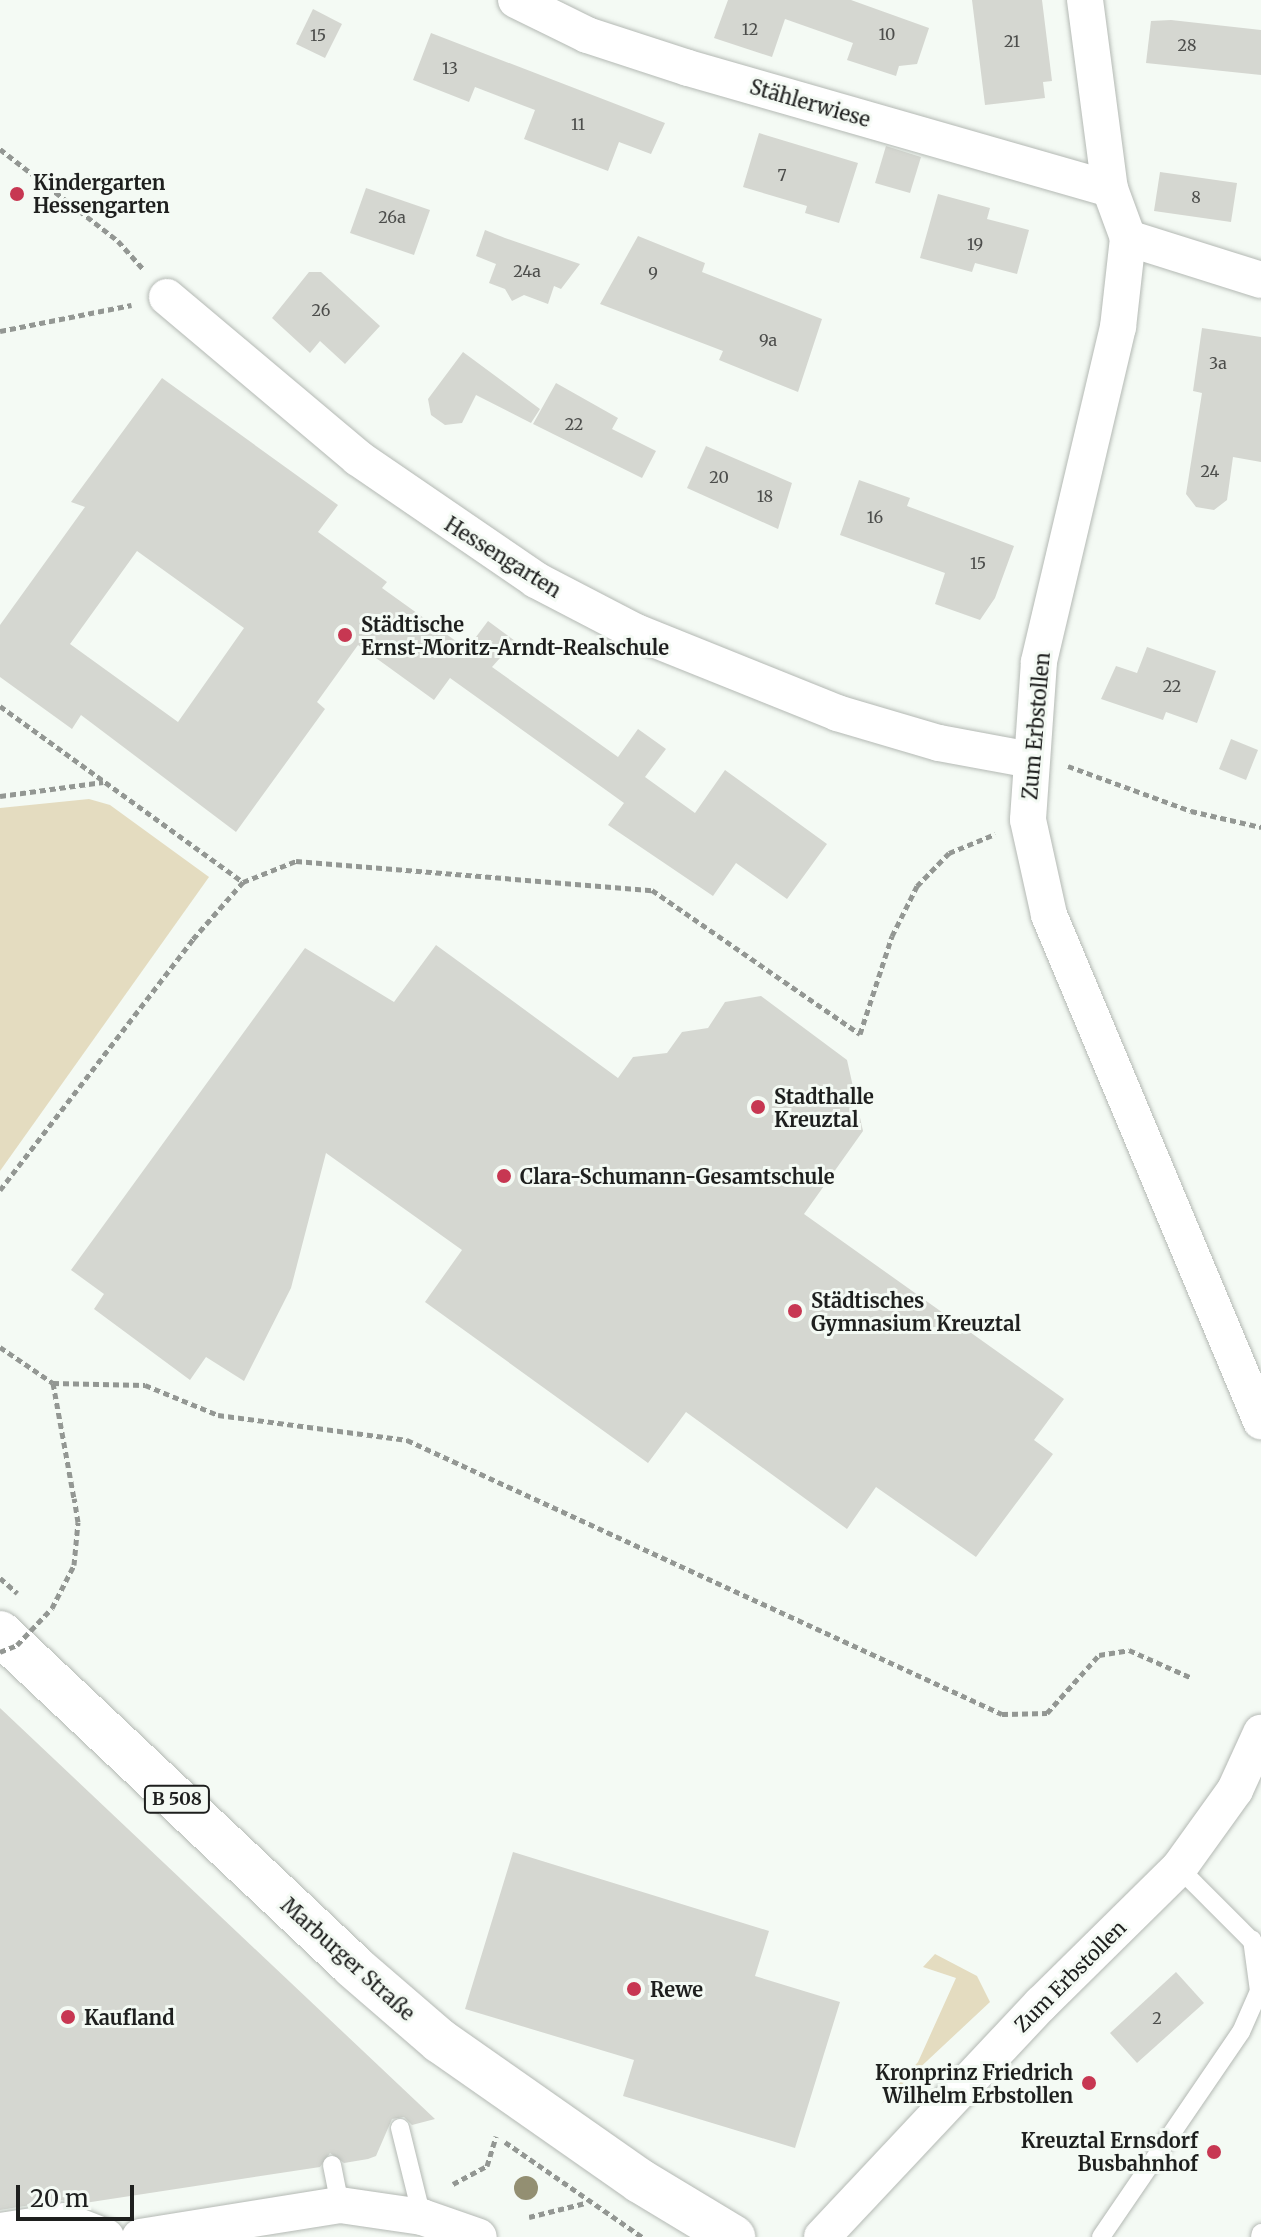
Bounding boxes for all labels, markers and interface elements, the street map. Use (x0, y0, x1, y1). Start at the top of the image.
house number: 12 (742, 19, 758, 39)
house number: 10 (879, 24, 895, 44)
house number: 15 (310, 25, 326, 45)
house number: 21 (1004, 31, 1020, 51)
house number: 28 (1178, 35, 1196, 55)
house number: 13 (442, 58, 458, 78)
street label: Stählerwiese (747, 74, 873, 132)
house number: 11 (571, 114, 585, 134)
house number: 7 (777, 165, 787, 185)
place label: Kindergarten Hessengarten (33, 170, 170, 217)
marker: Kindergarten Hessengarten (8, 185, 26, 203)
house number: 8 (1191, 187, 1201, 207)
house number: 26a (378, 207, 406, 227)
house number: 19 (967, 234, 983, 254)
house number: 24a (513, 261, 541, 281)
house number: 9 (648, 263, 658, 283)
house number: 26 (312, 300, 330, 320)
house number: 9a (759, 330, 777, 350)
house number: 3a (1209, 353, 1227, 373)
house number: 22 (565, 414, 583, 434)
house number: 24 (1201, 461, 1219, 481)
house number: 20 (709, 467, 729, 487)
house number: 18 (757, 486, 773, 506)
house number: 16 (867, 507, 883, 527)
street label: Hessengarten (440, 512, 566, 602)
house number: 15 (970, 553, 986, 573)
place label: Städtische Ernst-Moritz-Arndt-Realschule (361, 612, 669, 659)
marker: Städtische Ernst-Moritz-Arndt-Realschule (336, 626, 354, 644)
street label: Zum Erbstollen (1018, 651, 1054, 801)
house number: 22 (1163, 676, 1181, 696)
place label: Stadthalle Kreuztal (774, 1084, 874, 1131)
marker: Stadthalle Kreuztal (749, 1098, 767, 1116)
place label: Clara-Schumann-Gesamtschule (520, 1164, 835, 1188)
marker: Clara-Schumann-Gesamtschule (495, 1167, 513, 1185)
place label: Städtisches Gymnasium Kreuztal (811, 1288, 1021, 1335)
marker: Städtisches Gymnasium Kreuztal (786, 1302, 804, 1320)
road number: B 508 (143, 1785, 211, 1813)
street label: Marburger Straße (276, 1893, 420, 2025)
street label: Zum Erbstollen (1009, 1915, 1131, 2037)
place label: Rewe (650, 1977, 703, 2001)
marker: Rewe (625, 1980, 643, 1998)
place label: Kaufland (84, 2005, 175, 2029)
marker: Kaufland (59, 2008, 77, 2026)
house number: 2 (1152, 2008, 1162, 2028)
place label: Kronprinz Friedrich Wilhelm Erbstollen (875, 2060, 1073, 2107)
marker: Kronprinz Friedrich Wilhelm Erbstollen (1080, 2074, 1098, 2092)
place label: Kreuztal Ernsdorf Busbahnhof (1021, 2128, 1198, 2175)
marker: Kreuztal Ernsdorf Busbahnhof (1205, 2143, 1223, 2161)
scale bar (20, 2169, 138, 2219)
text: 20 m (30, 2183, 89, 2214)

